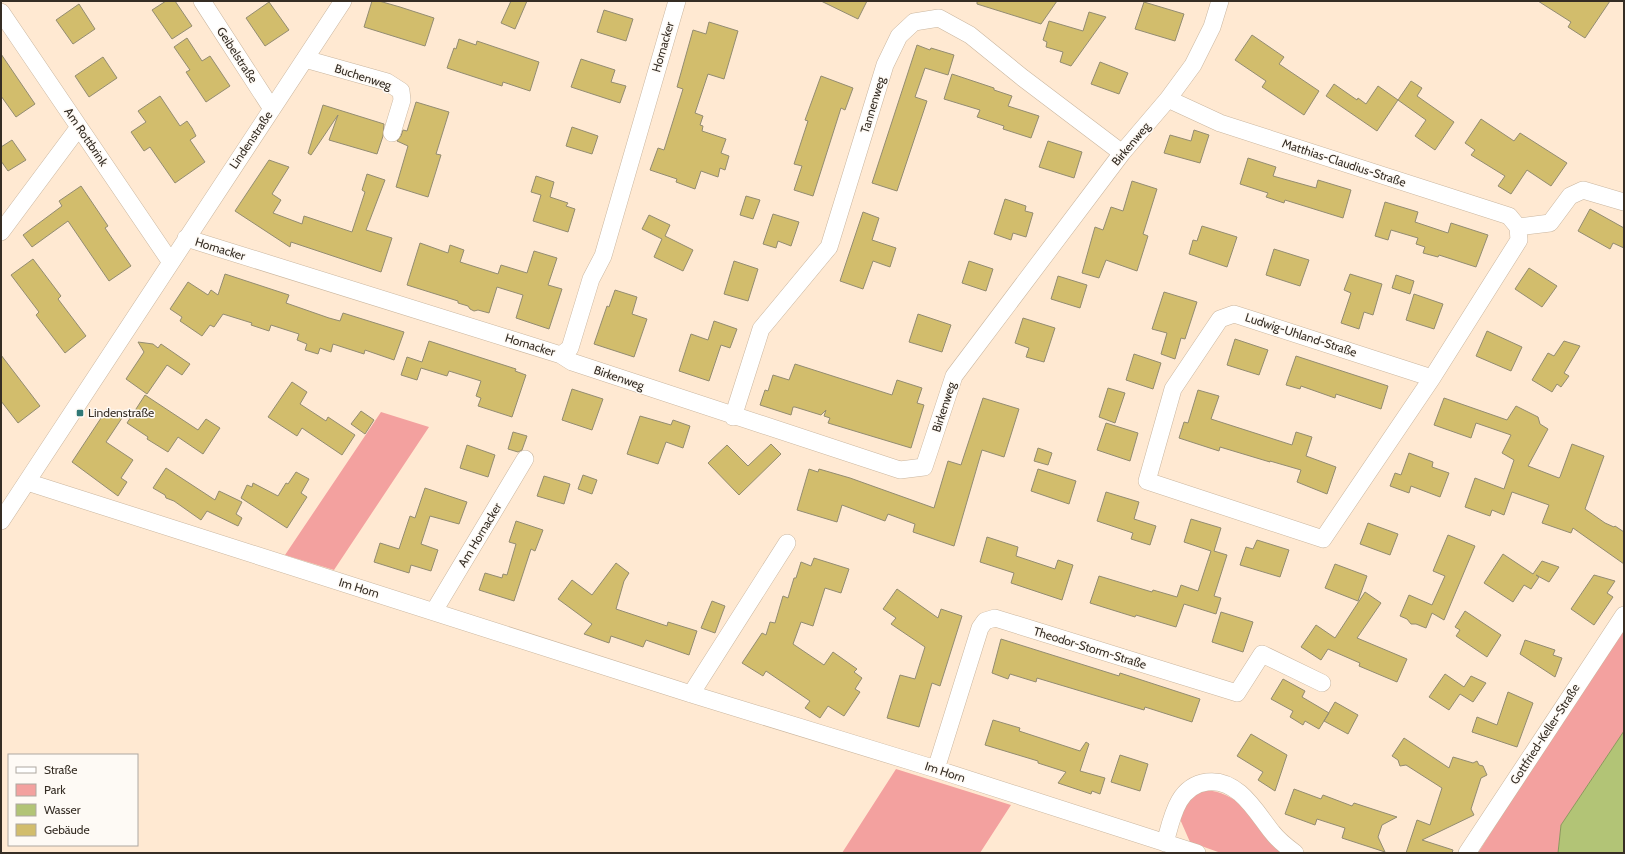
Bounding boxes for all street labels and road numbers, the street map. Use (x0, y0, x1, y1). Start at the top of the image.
street label: Hornacker (648, 20, 677, 74)
street label: Geibelstraße (214, 24, 261, 86)
street label: Buchenweg (333, 60, 394, 93)
street label: Tannenweg (857, 74, 889, 135)
street label: Am Rottbrink (61, 105, 112, 169)
street label: Lindenstraße (226, 108, 275, 171)
street label: Birkenweg (1108, 118, 1154, 168)
street label: Matthias-Claudius-Straße (1280, 135, 1408, 190)
street label: Hornacker (193, 234, 247, 263)
street label: Ludwig-Uhland-Straße (1243, 309, 1359, 360)
street label: Hornacker (503, 330, 557, 359)
street label: Birkenweg (592, 362, 647, 393)
street label: Birkenweg (928, 379, 959, 434)
street label: Am Hornacker (455, 500, 505, 570)
street label: Im Horn (337, 574, 381, 601)
street label: Theodor-Storm-Straße (1032, 623, 1148, 672)
street label: Gottfried-Keller-Straße (1506, 681, 1583, 787)
street label: Im Horn (923, 758, 968, 785)

